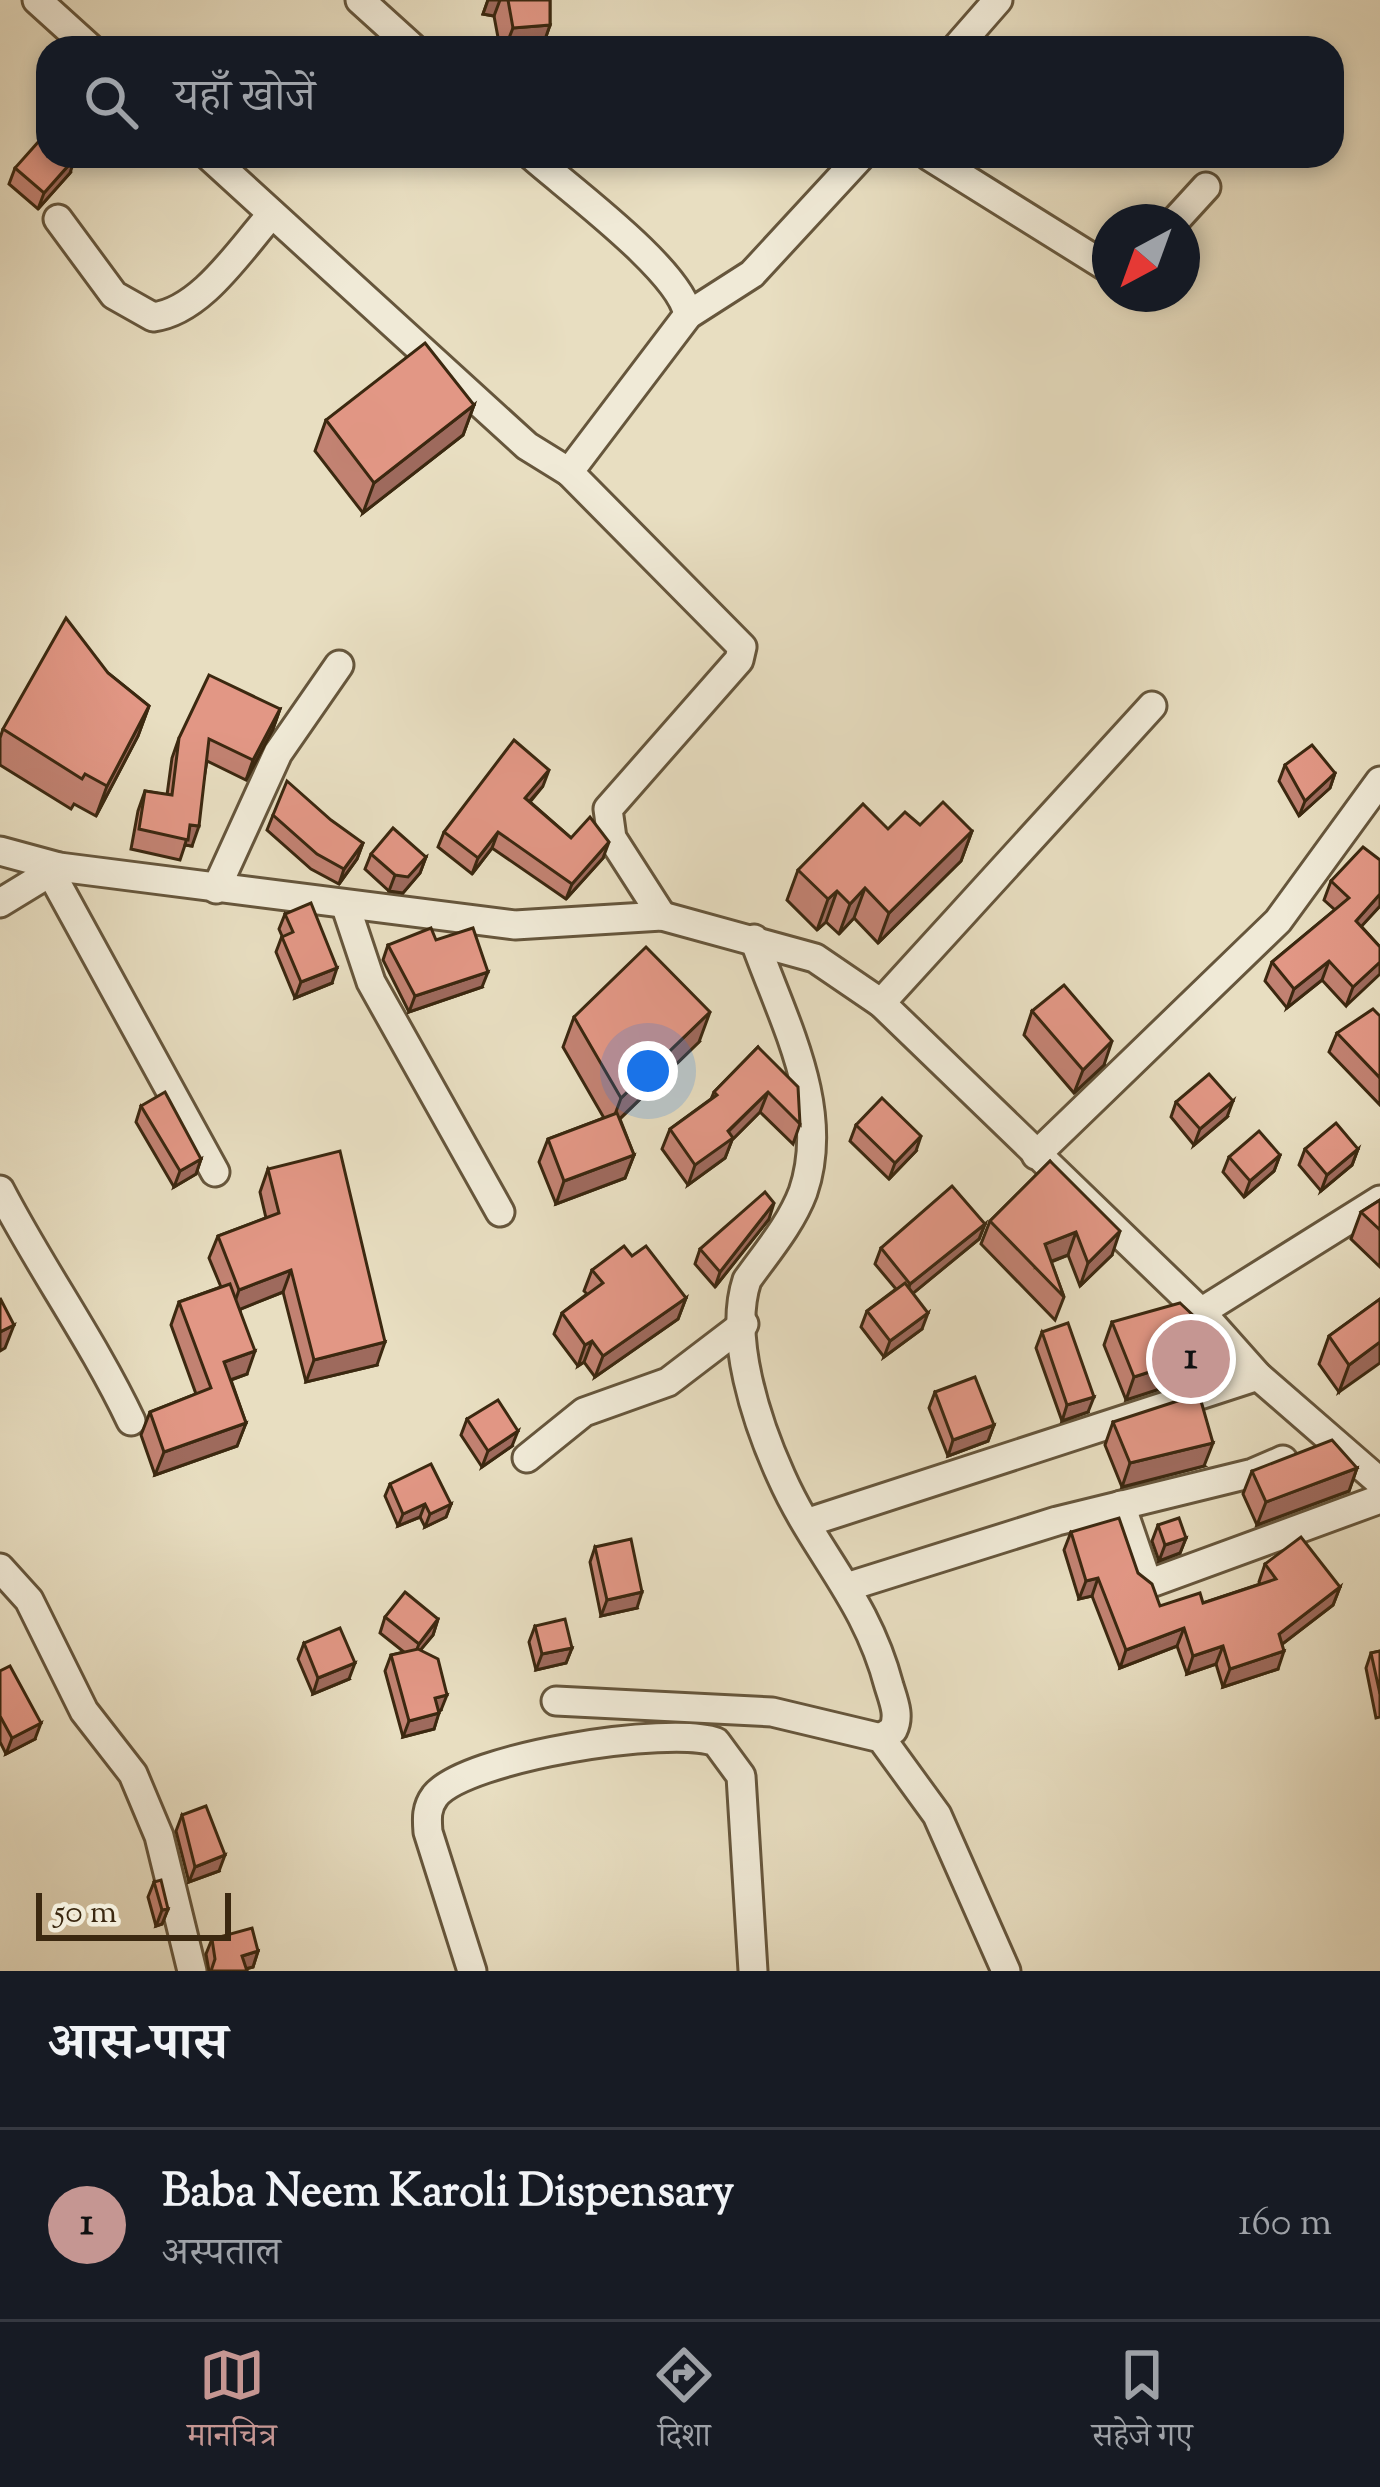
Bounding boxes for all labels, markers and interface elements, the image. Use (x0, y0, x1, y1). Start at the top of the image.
search box (36, 36, 1344, 168)
text: यहाँ खोजें (174, 67, 315, 132)
icon: search (78, 69, 144, 135)
north arrow (1092, 204, 1200, 312)
your location (618, 1041, 678, 1101)
pin: 1 (1152, 1314, 1230, 1404)
scale bar (36, 1887, 231, 1940)
text: 50 m (54, 1890, 117, 1938)
text: आस-पास (48, 2009, 228, 2082)
text: Baba Neem Karoli Dispensary (162, 2162, 734, 2227)
text: 1 (80, 2197, 94, 2253)
text: 160 m (1238, 2197, 1332, 2253)
text: अस्पताल (162, 2227, 281, 2283)
tab: मानचित्र (187, 2342, 277, 2467)
tab: दिशा (651, 2342, 717, 2467)
tab: सहेजे गए (1092, 2342, 1193, 2467)

